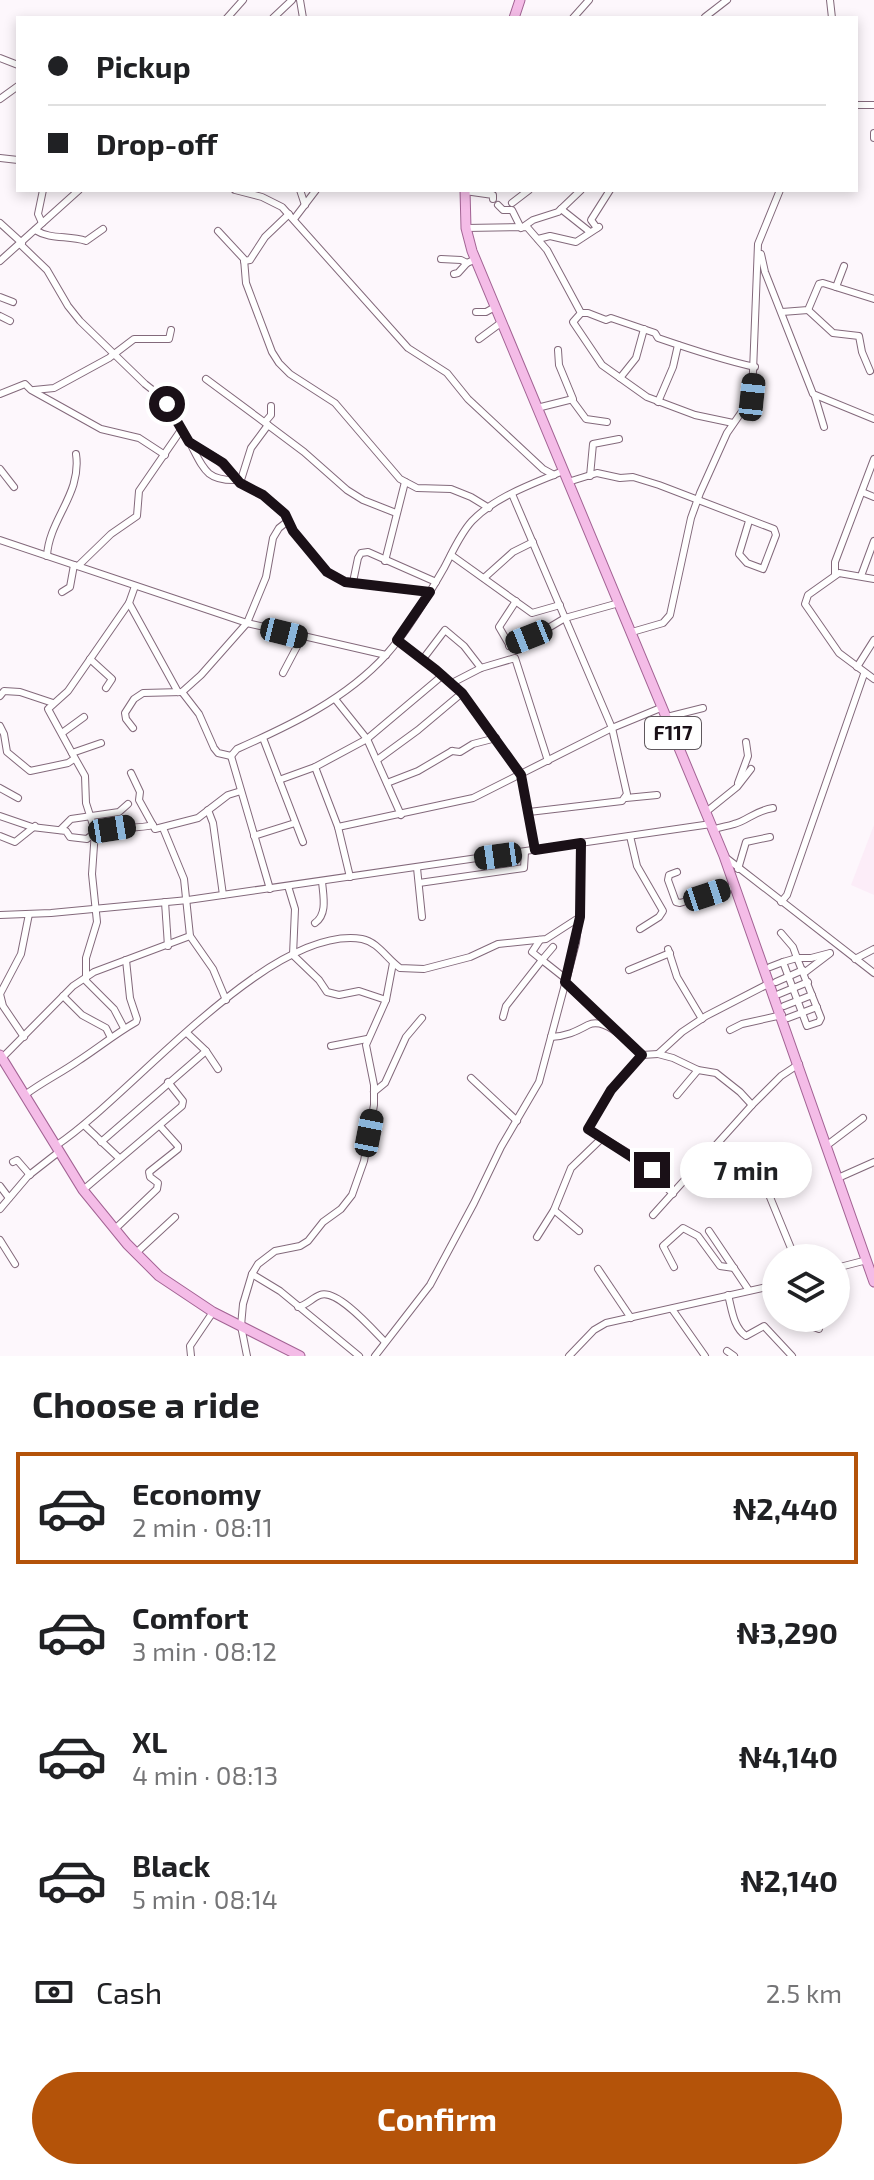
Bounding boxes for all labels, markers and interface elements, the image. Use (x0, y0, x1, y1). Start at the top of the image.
text: Pickup (96, 48, 191, 84)
text: Drop-off (96, 125, 218, 161)
car (738, 372, 766, 422)
route start (149, 386, 185, 422)
car (258, 616, 310, 650)
car (502, 617, 556, 657)
road number: F117 (645, 717, 701, 749)
car (86, 813, 138, 845)
car (473, 841, 523, 871)
car (680, 876, 734, 914)
car (353, 1107, 385, 1159)
callout: 7 min (680, 1142, 812, 1198)
route end (634, 1152, 670, 1188)
text: 7 min (713, 1154, 779, 1185)
map controls (762, 1244, 850, 1332)
button: layers (762, 1244, 850, 1332)
text: Choose a ride (32, 1382, 260, 1425)
icon: car (36, 1472, 108, 1544)
text: Economy (132, 1475, 261, 1511)
text: ₦2,440 (733, 1490, 838, 1526)
text: 2 min · 08:11 (132, 1511, 273, 1542)
icon: car (36, 1596, 108, 1668)
text: Comfort (132, 1599, 249, 1635)
text: ₦3,290 (736, 1614, 838, 1650)
text: 3 min · 08:12 (132, 1635, 277, 1666)
icon: car (36, 1720, 108, 1792)
text: XL (132, 1723, 167, 1759)
text: ₦4,140 (739, 1738, 838, 1774)
text: 4 min · 08:13 (132, 1759, 278, 1790)
icon: car (36, 1844, 108, 1916)
text: Black (132, 1847, 210, 1883)
text: ₦2,140 (740, 1862, 838, 1898)
text: 5 min · 08:14 (132, 1883, 278, 1914)
icon: cash (32, 1970, 76, 2014)
text: Cash (96, 1974, 162, 2010)
text: 2.5 km (766, 1977, 842, 2008)
button: Confirm (32, 2072, 842, 2164)

